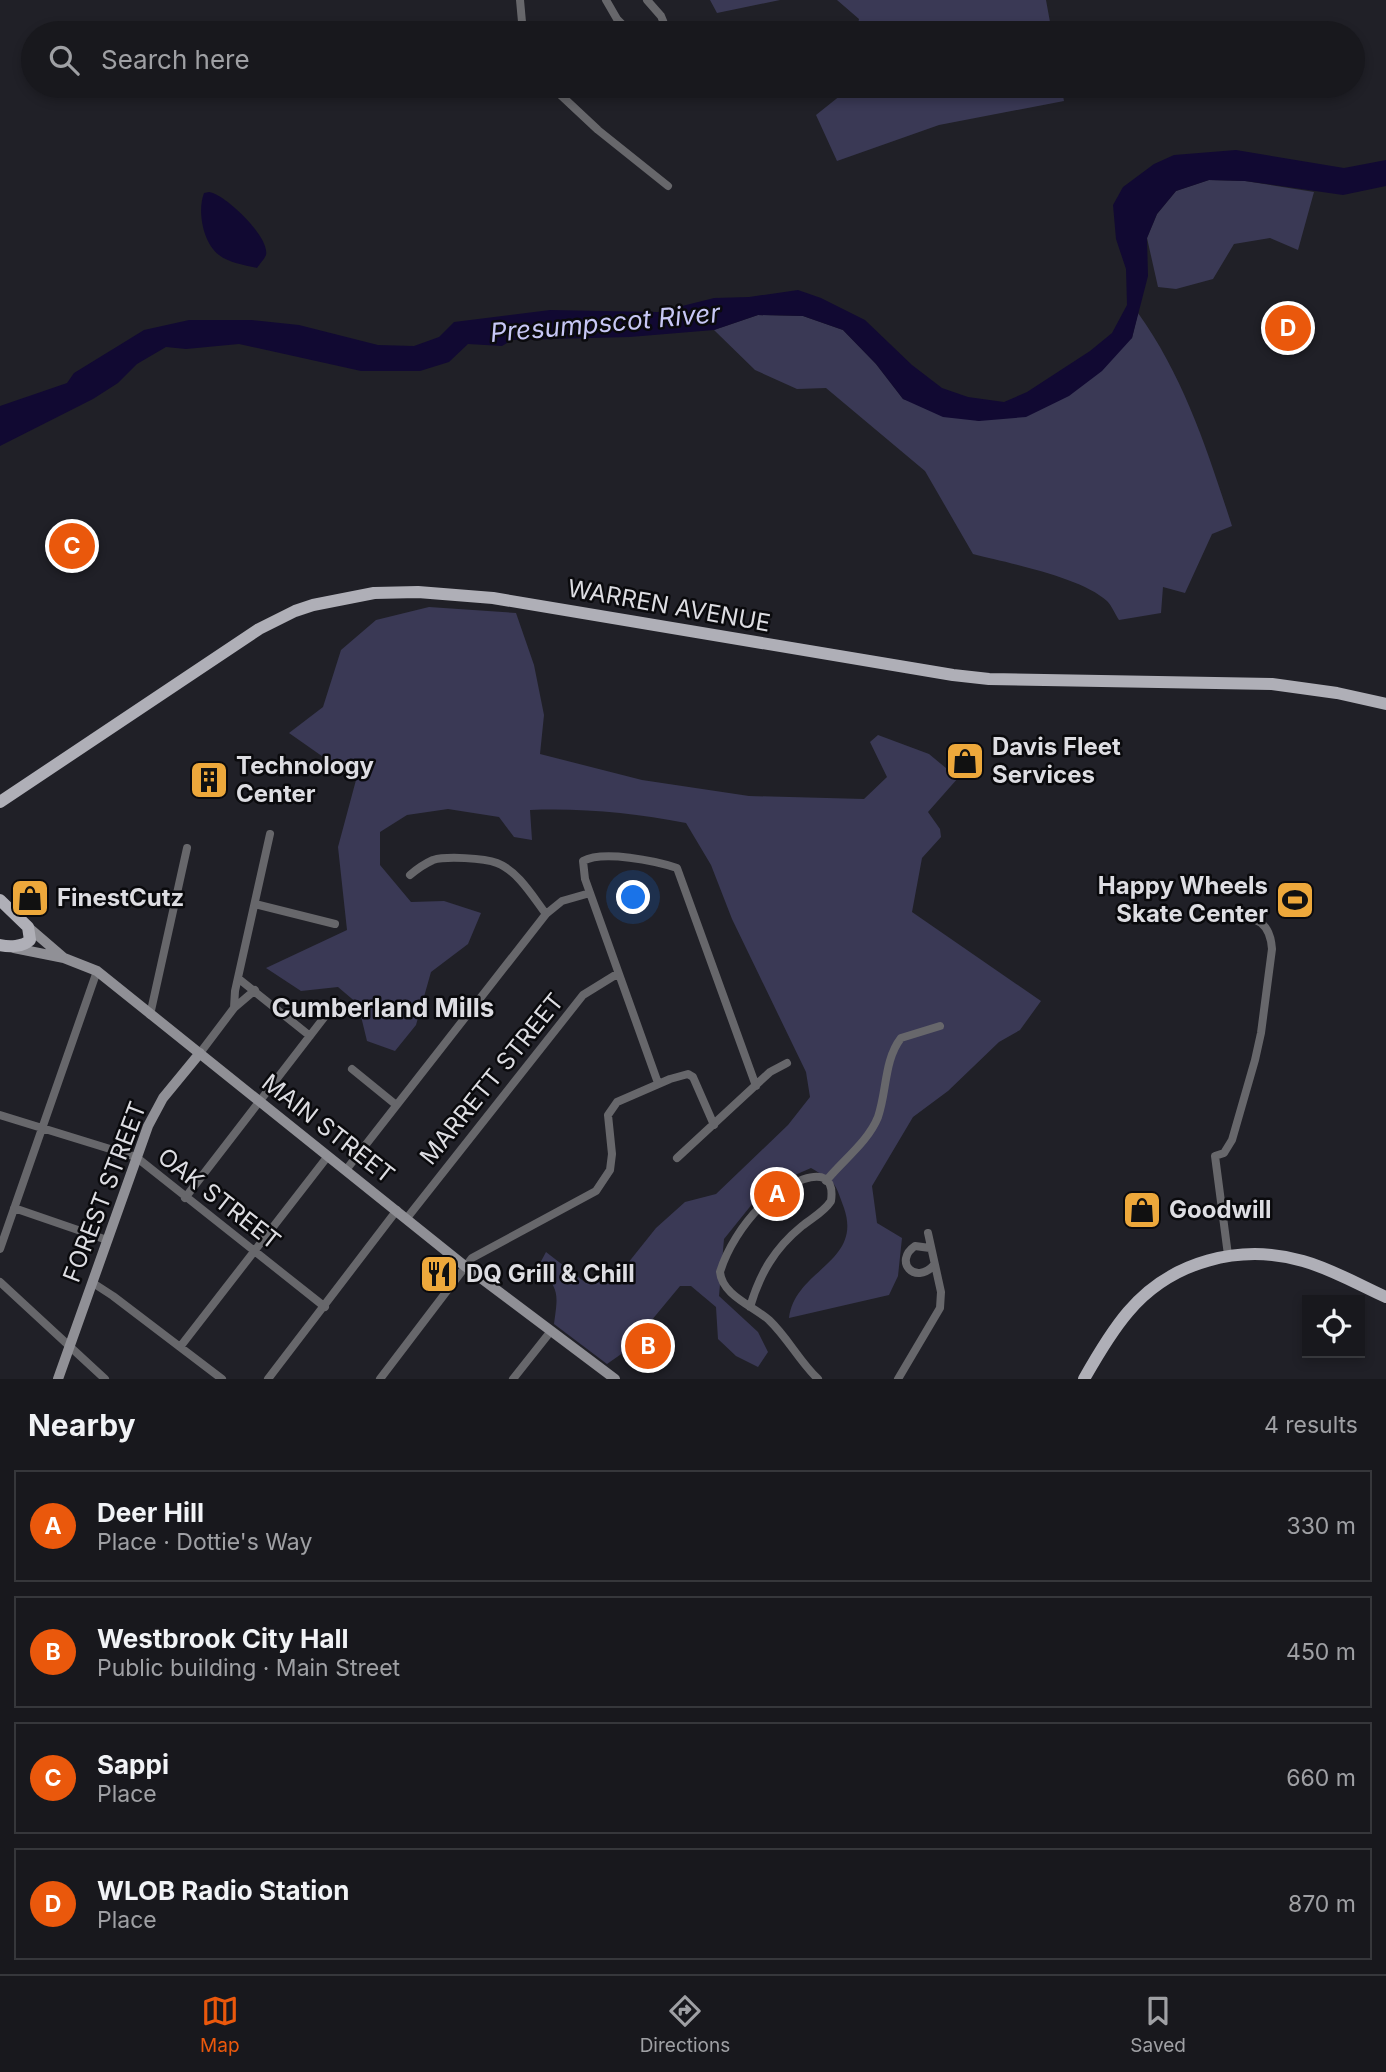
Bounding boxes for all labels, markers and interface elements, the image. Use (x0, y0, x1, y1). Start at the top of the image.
search box (21, 21, 1365, 98)
icon: search (45, 41, 83, 79)
text: Search here (101, 44, 250, 75)
water label: Presumpscot River (489, 297, 722, 348)
pin: D (1265, 302, 1311, 354)
pin: C (49, 520, 95, 572)
street label: WARREN AVENUE (565, 573, 773, 638)
place label: Davis Fleet Services (992, 732, 1121, 789)
shop icon: Davis Fleet Services (944, 740, 986, 782)
place label: Technology Center (236, 751, 375, 808)
building icon: Technology Center (188, 759, 230, 801)
place label: Happy Wheels Skate Center (1098, 871, 1268, 928)
shop icon: FinestCutz (9, 877, 51, 919)
sports icon: Happy Wheels Skate Center (1274, 879, 1316, 921)
your location (616, 880, 650, 914)
place label: FinestCutz (57, 883, 184, 912)
street label: MARRETT STREET (414, 987, 570, 1170)
district label: Cumberland Mills (272, 992, 494, 1023)
street label: MAIN STREET (256, 1068, 400, 1189)
street label: FOREST STREET (57, 1098, 152, 1286)
street label: OAK STREET (152, 1142, 286, 1255)
pin: A (754, 1168, 800, 1220)
shop icon: Goodwill (1121, 1189, 1163, 1231)
place label: Goodwill (1169, 1195, 1272, 1224)
restaurant icon: DQ Grill & Chill (418, 1253, 460, 1295)
place label: DQ Grill & Chill (466, 1259, 635, 1288)
map controls (1302, 1295, 1365, 1358)
button: locate (1302, 1295, 1365, 1358)
pin: B (625, 1320, 671, 1372)
text: Nearby (28, 1407, 136, 1443)
text: 4 results (1264, 1411, 1358, 1439)
text: Deer Hill (97, 1497, 204, 1528)
text: A (44, 1512, 62, 1540)
text: 330 m (1286, 1512, 1356, 1540)
text: Place · Dottie's Way (97, 1528, 312, 1556)
text: Westbrook City Hall (97, 1623, 349, 1654)
text: B (45, 1638, 61, 1666)
text: 450 m (1286, 1638, 1356, 1666)
text: Public building · Main Street (97, 1654, 400, 1682)
text: Sappi (97, 1749, 169, 1780)
text: C (44, 1764, 62, 1792)
text: 660 m (1286, 1764, 1356, 1792)
text: Place (97, 1780, 157, 1808)
text: WLOB Radio Station (97, 1875, 349, 1906)
text: D (45, 1890, 61, 1918)
text: 870 m (1288, 1890, 1356, 1918)
text: Place (97, 1906, 157, 1934)
tab: Map (200, 1992, 240, 2057)
tab: Directions (640, 1992, 730, 2057)
tab: Saved (1130, 1992, 1186, 2057)

